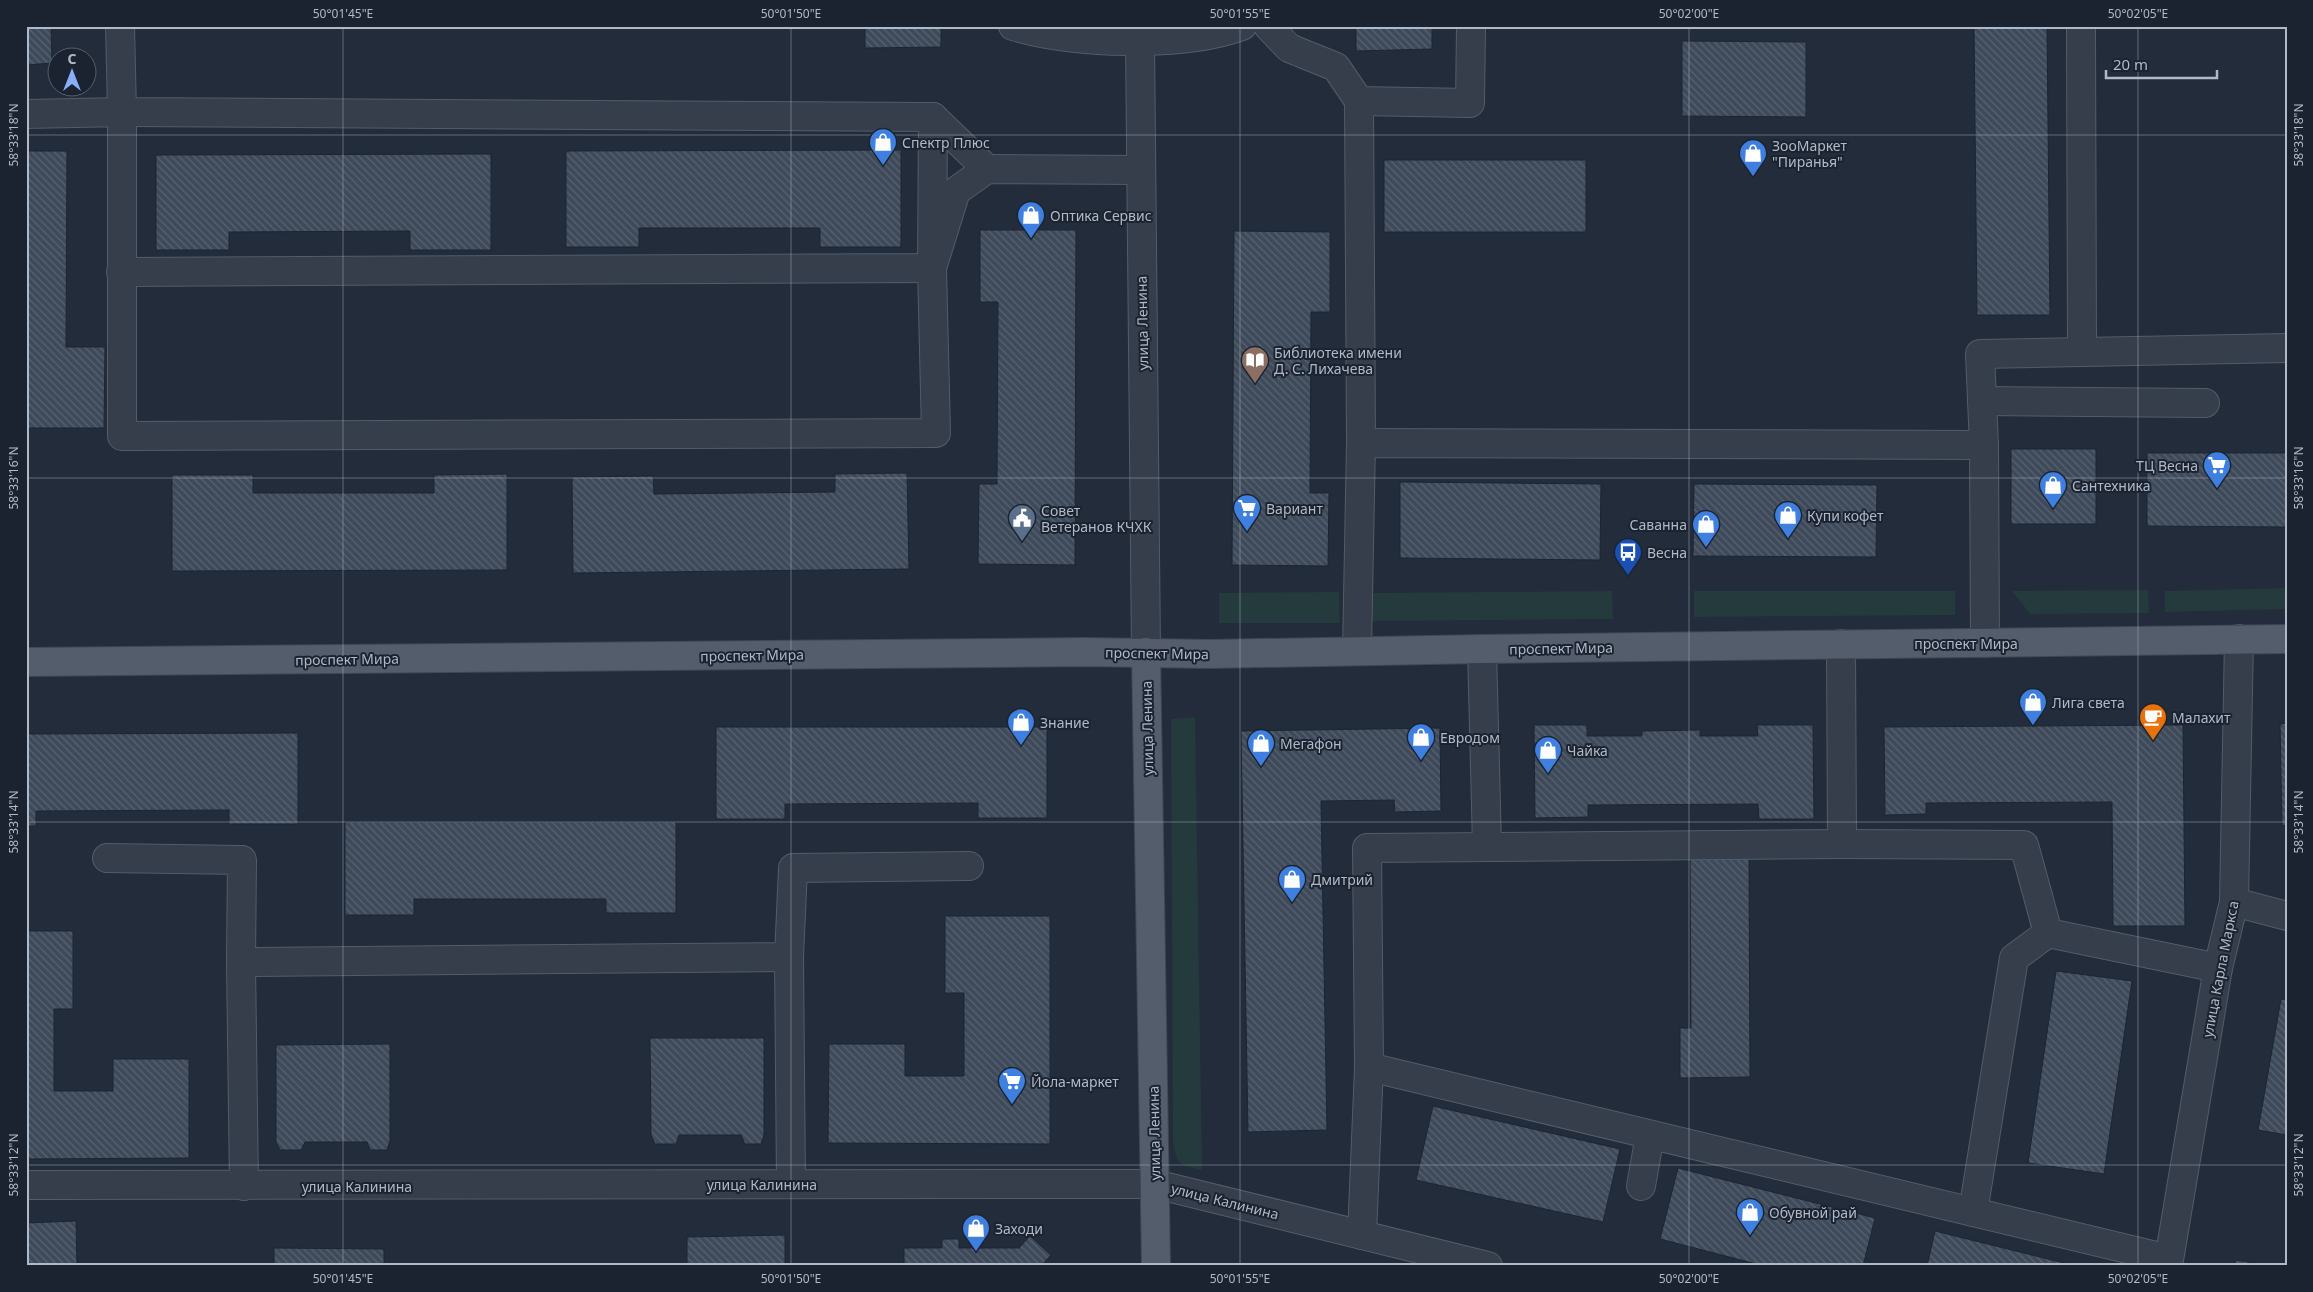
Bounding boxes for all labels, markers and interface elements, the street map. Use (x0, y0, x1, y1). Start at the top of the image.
text: 50°01'45"E (313, 5, 373, 22)
text: 50°01'50"E (761, 5, 821, 22)
text: 50°01'55"E (1210, 5, 1270, 22)
text: 50°02'00"E (1659, 5, 1719, 22)
text: 50°02'05"E (2108, 5, 2168, 22)
north arrow (48, 48, 98, 98)
scale bar (2106, 48, 2217, 80)
text: С (67, 49, 77, 68)
text: 20 m (2113, 54, 2148, 74)
text: 58°33'18"N (5, 103, 22, 167)
text: 58°33'18"N (2290, 103, 2307, 167)
shop icon: Спектр Плюс (868, 127, 898, 166)
place label: Спектр Плюс (902, 133, 990, 152)
place label: ЗооМаркет "Пиранья" (1772, 136, 1847, 171)
shop icon: ЗооМаркет "Пиранья" (1738, 138, 1768, 177)
shop icon: Оптика Сервис (1016, 200, 1046, 239)
place label: Оптика Сервис (1050, 206, 1152, 225)
street label: улица Ленина (1132, 276, 1152, 370)
place label: Библиотека имени Д. С. Лихачева (1274, 343, 1402, 378)
library icon: Библиотека имени Д. С. Лихачева (1240, 345, 1270, 384)
text: 58°33'16"N (5, 446, 22, 510)
text: 58°33'16"N (2290, 446, 2307, 510)
supermarket icon: ТЦ Весна (2202, 450, 2232, 489)
place label: ТЦ Весна (2136, 456, 2198, 475)
shop icon: Сантехника (2038, 470, 2068, 509)
place label: Сантехника (2072, 476, 2151, 495)
supermarket icon: Вариант (1232, 493, 1262, 532)
place label: Вариант (1266, 499, 1323, 518)
shop icon: Купи кофет (1773, 500, 1803, 539)
place label: Совет Ветеранов КЧХК (1041, 501, 1152, 536)
public building icon: Совет Ветеранов КЧХК (1007, 503, 1037, 542)
place label: Купи кофет (1807, 506, 1884, 525)
shop icon: Саванна (1691, 509, 1721, 548)
place label: Саванна (1630, 515, 1687, 534)
bus stop icon: Весна (1613, 537, 1643, 576)
place label: Весна (1647, 543, 1687, 562)
street label: проспект Мира (1914, 634, 2018, 653)
street label: проспект Мира (1509, 638, 1613, 658)
street label: проспект Мира (1105, 643, 1209, 663)
street label: проспект Мира (700, 645, 804, 665)
street label: проспект Мира (295, 649, 399, 669)
street label: улица Ленина (1137, 681, 1157, 775)
shop icon: Лига света (2018, 687, 2048, 726)
place label: Лига света (2052, 693, 2125, 712)
cafe icon: Малахит (2138, 702, 2168, 741)
shop icon: Знание (1006, 707, 1036, 746)
place label: Малахит (2172, 708, 2231, 727)
place label: Знание (1040, 713, 1090, 732)
shop icon: Евродом (1406, 722, 1436, 761)
shop icon: Мегафон (1246, 728, 1276, 767)
place label: Евродом (1440, 728, 1500, 747)
place label: Мегафон (1280, 734, 1342, 753)
shop icon: Чайка (1533, 735, 1563, 774)
place label: Чайка (1567, 741, 1608, 760)
text: 58°33'14"N (5, 790, 22, 854)
text: 58°33'14"N (2290, 790, 2307, 854)
shop icon: Дмитрий (1277, 864, 1307, 903)
place label: Дмитрий (1311, 870, 1373, 889)
street label: улица Карла Маркса (2197, 899, 2243, 1039)
supermarket icon: Йола-маркет (997, 1066, 1027, 1105)
place label: Йола-маркет (1031, 1072, 1119, 1091)
street label: улица Ленина (1144, 1086, 1164, 1180)
text: 58°33'12"N (5, 1133, 22, 1197)
text: 58°33'12"N (2290, 1133, 2307, 1197)
street label: улица Калинина (707, 1175, 817, 1194)
street label: улица Калинина (302, 1177, 412, 1196)
street label: улица Калинина (1169, 1178, 1281, 1224)
shop icon: Обувной рай (1735, 1197, 1765, 1236)
place label: Обувной рай (1769, 1203, 1857, 1222)
shop icon: Заходи (961, 1213, 991, 1252)
place label: Заходи (995, 1219, 1043, 1238)
text: 50°01'45"E (313, 1270, 373, 1287)
text: 50°01'50"E (761, 1270, 821, 1287)
text: 50°01'55"E (1210, 1270, 1270, 1287)
text: 50°02'00"E (1659, 1270, 1719, 1287)
text: 50°02'05"E (2108, 1270, 2168, 1287)

